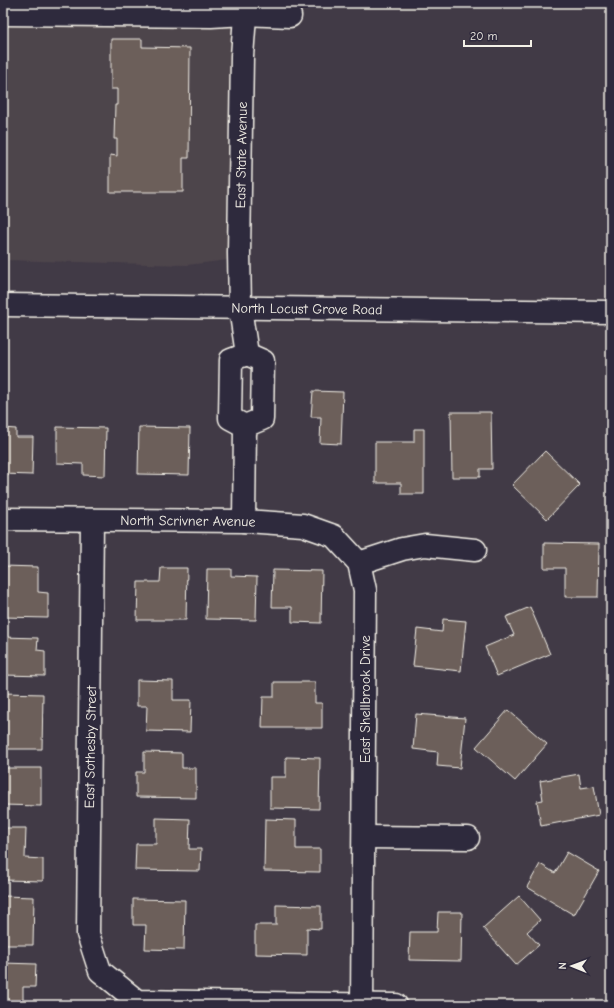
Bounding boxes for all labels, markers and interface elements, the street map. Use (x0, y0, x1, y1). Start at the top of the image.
scale bar (464, 22, 531, 48)
text: 20 m (470, 29, 498, 43)
street label: East State Avenue (232, 102, 251, 208)
street label: North Locust Grove Road (231, 300, 383, 318)
street label: North Scrivner Avenue (120, 512, 256, 531)
street label: East Shellbrook Drive (357, 635, 374, 763)
street label: East Sothesby Street (81, 684, 100, 809)
north arrow (552, 946, 592, 986)
text: N (556, 962, 569, 970)

